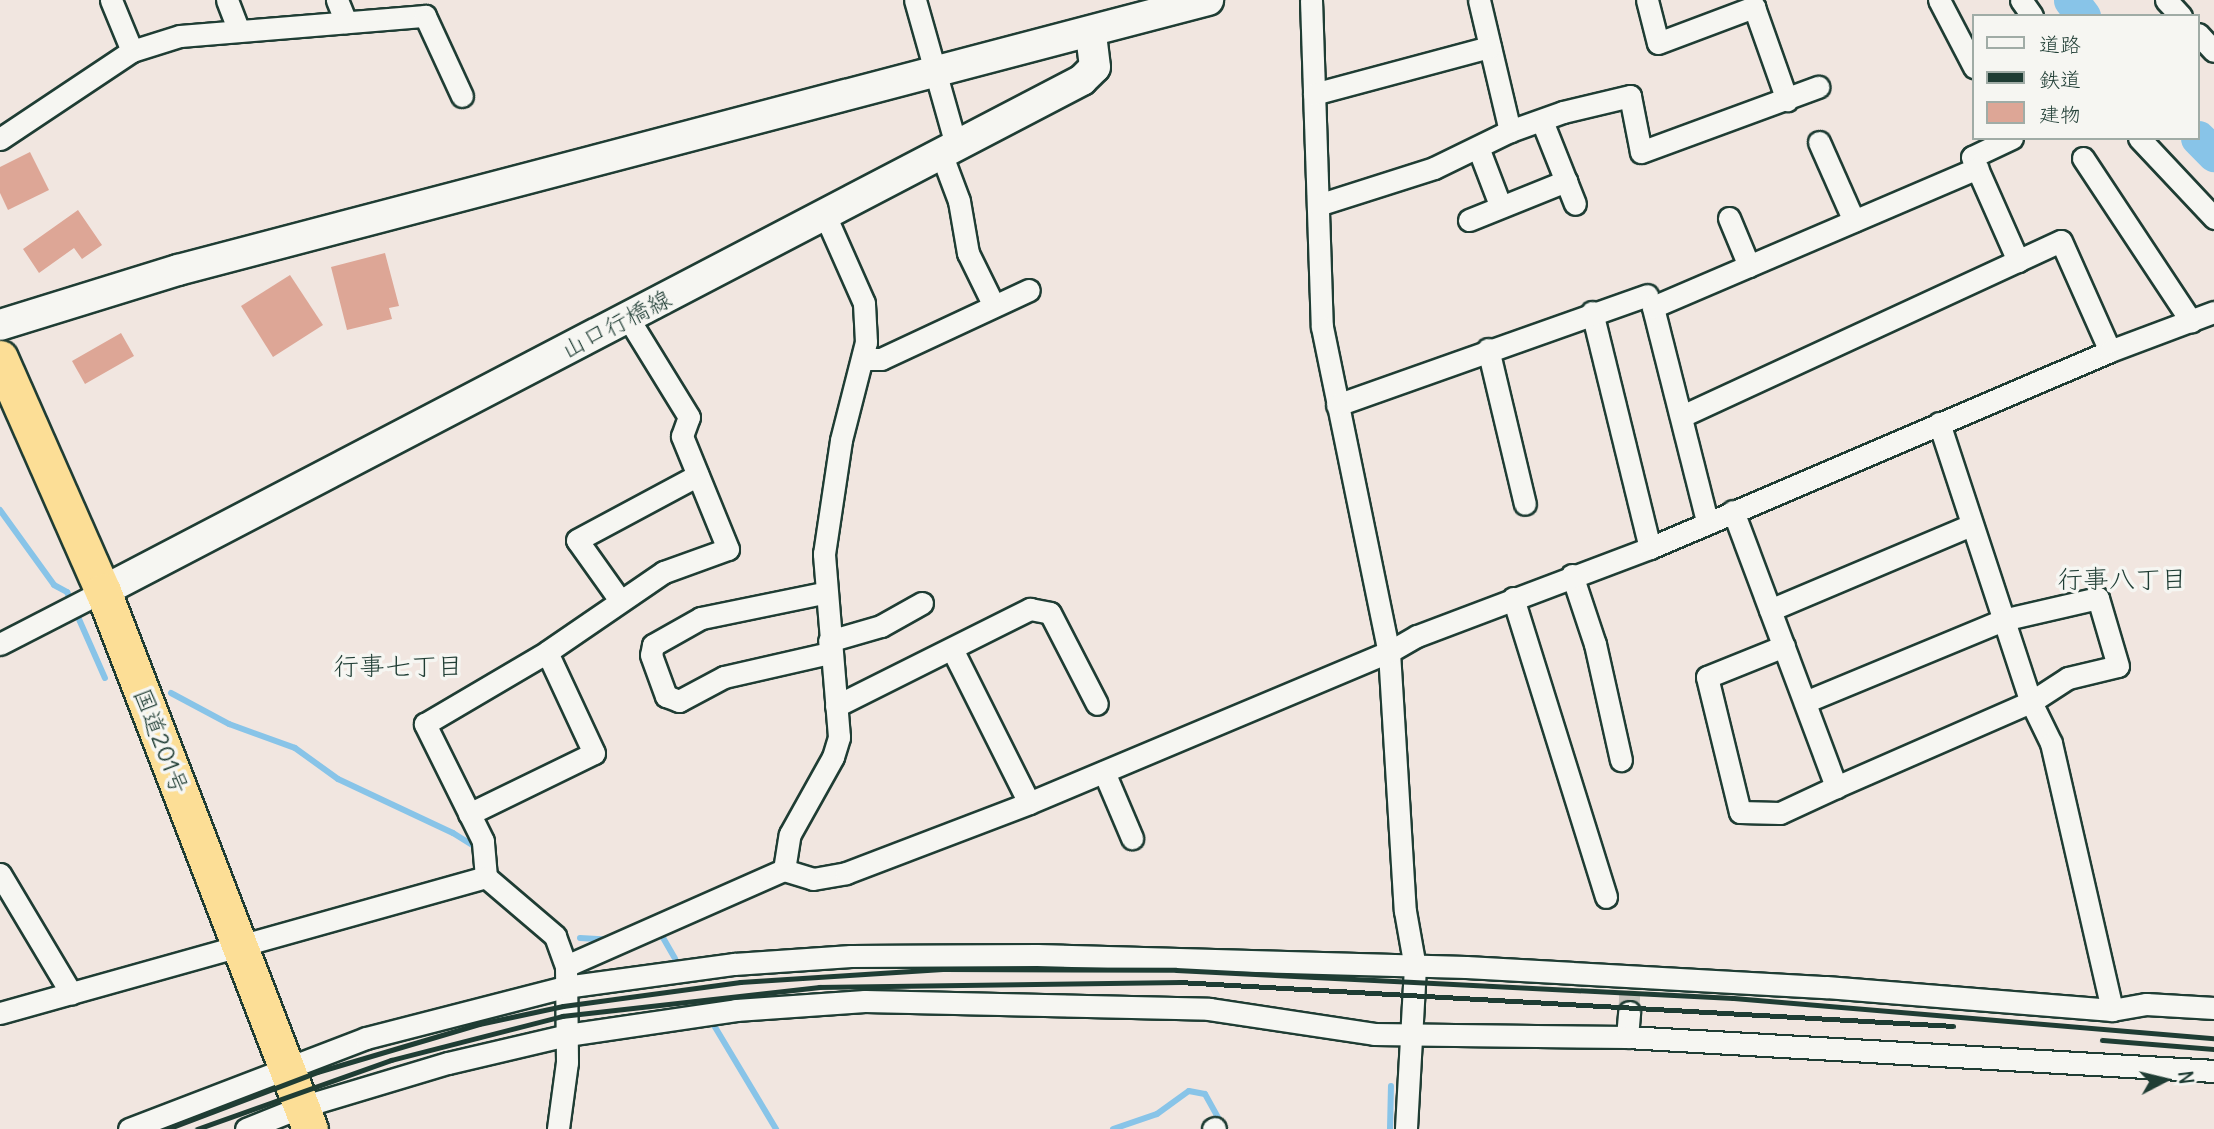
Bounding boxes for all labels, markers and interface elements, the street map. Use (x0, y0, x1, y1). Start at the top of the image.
legend (1972, 14, 2200, 140)
text: 道路 (2039, 31, 2081, 58)
text: 鉄道 (2039, 66, 2081, 93)
text: 建物 (2039, 101, 2081, 128)
street label: 山口行橋線 (556, 284, 676, 364)
district label: 行事八丁目 (2057, 563, 2187, 595)
district label: 行事七丁目 (333, 650, 463, 682)
street label: 国道201号 (128, 684, 194, 798)
north arrow (2130, 1045, 2200, 1115)
text: N (2173, 1069, 2199, 1085)

